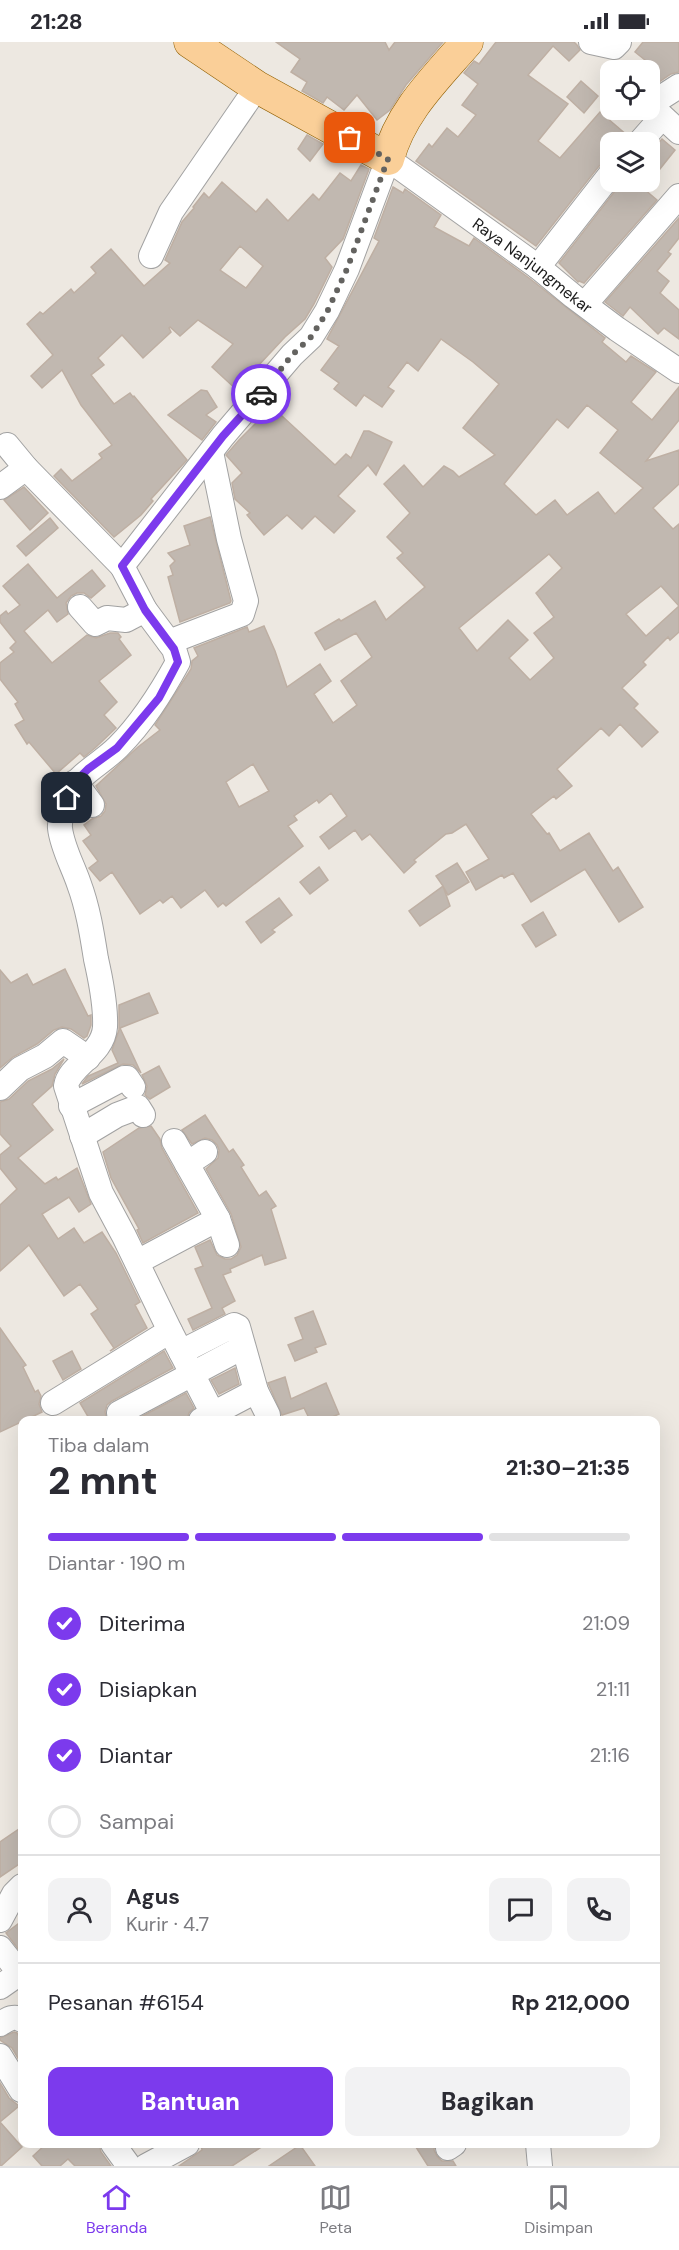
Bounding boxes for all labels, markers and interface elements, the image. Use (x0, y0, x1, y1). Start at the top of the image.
text: 21:28 (30, 7, 83, 36)
map controls (600, 60, 660, 192)
button: locate (600, 60, 660, 120)
pin (324, 112, 375, 163)
icon: bag (333, 121, 366, 154)
button: layers (600, 132, 660, 192)
street label: Raya Nanjungmekar (468, 213, 597, 318)
courier (231, 364, 291, 424)
icon: car (245, 378, 278, 411)
pin (41, 772, 92, 823)
icon: home (50, 781, 83, 814)
text: Tiba dalam (48, 1432, 149, 1458)
text: 21:30–21:35 (506, 1453, 630, 1482)
text: 2 mnt (48, 1455, 158, 1506)
text: Diantar · 190 m (48, 1550, 185, 1576)
icon: check (48, 1607, 81, 1640)
text: Diterima (99, 1609, 185, 1638)
text: 21:09 (582, 1610, 630, 1636)
icon: check (48, 1673, 81, 1706)
text: Disiapkan (99, 1675, 197, 1704)
text: 21:11 (596, 1676, 630, 1702)
icon: check (48, 1739, 81, 1772)
text: Diantar (99, 1741, 173, 1770)
text: 21:16 (589, 1742, 630, 1768)
text: Sampai (99, 1807, 174, 1836)
button: person (48, 1878, 111, 1941)
button: chat (489, 1878, 552, 1941)
button: phone (567, 1878, 630, 1941)
text: Agus (126, 1882, 180, 1911)
text: Kurir · 4.7 (126, 1911, 209, 1937)
text: Pesanan #6154 (48, 1988, 204, 2017)
text: Rp 212,000 (511, 1988, 630, 2017)
button: Bantuan (48, 2067, 333, 2136)
button: Bagikan (345, 2067, 630, 2136)
tab: Beranda (86, 2181, 147, 2238)
tab: Peta (319, 2181, 352, 2238)
tab: Disimpan (524, 2181, 593, 2238)

